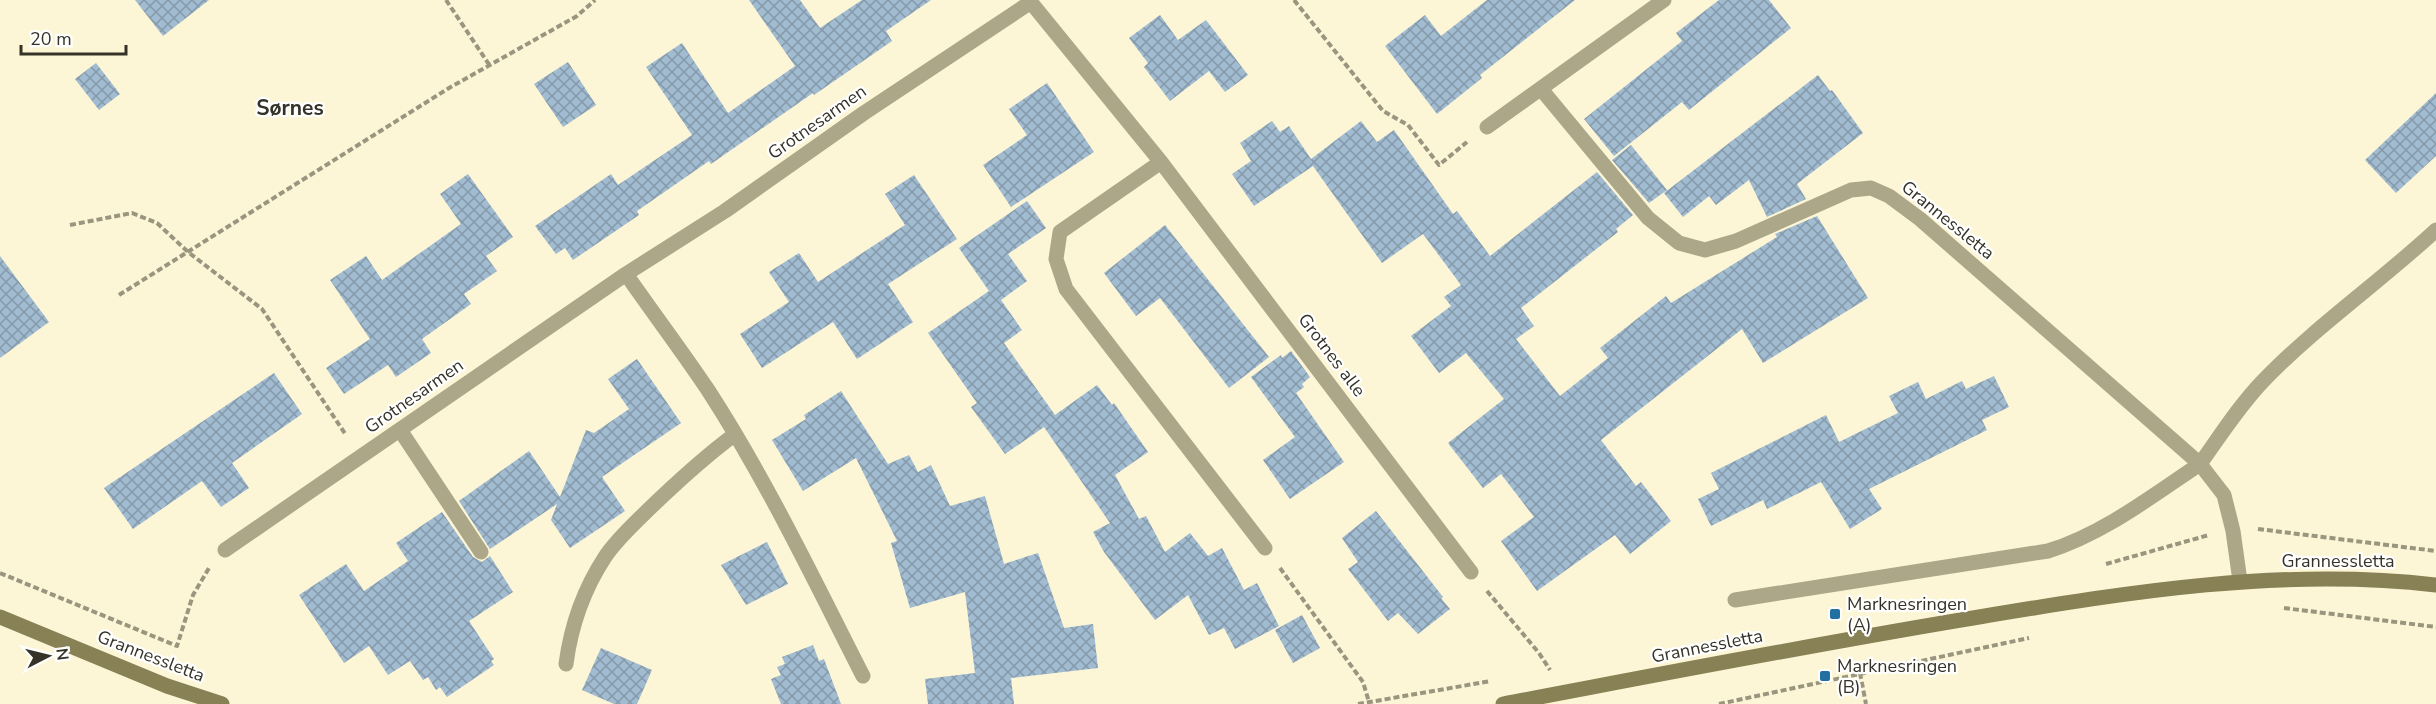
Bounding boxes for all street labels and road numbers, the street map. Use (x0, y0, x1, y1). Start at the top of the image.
street label: Grotnesarmen (763, 79, 871, 165)
street label: Grannessletta (1897, 175, 1999, 265)
street label: Grotnes alle (1293, 308, 1371, 402)
street label: Grotnesarmen (360, 353, 468, 439)
street label: Grannessletta (2281, 549, 2395, 573)
street label: Grannessletta (1649, 623, 1765, 669)
street label: Grannessletta (94, 625, 208, 687)

